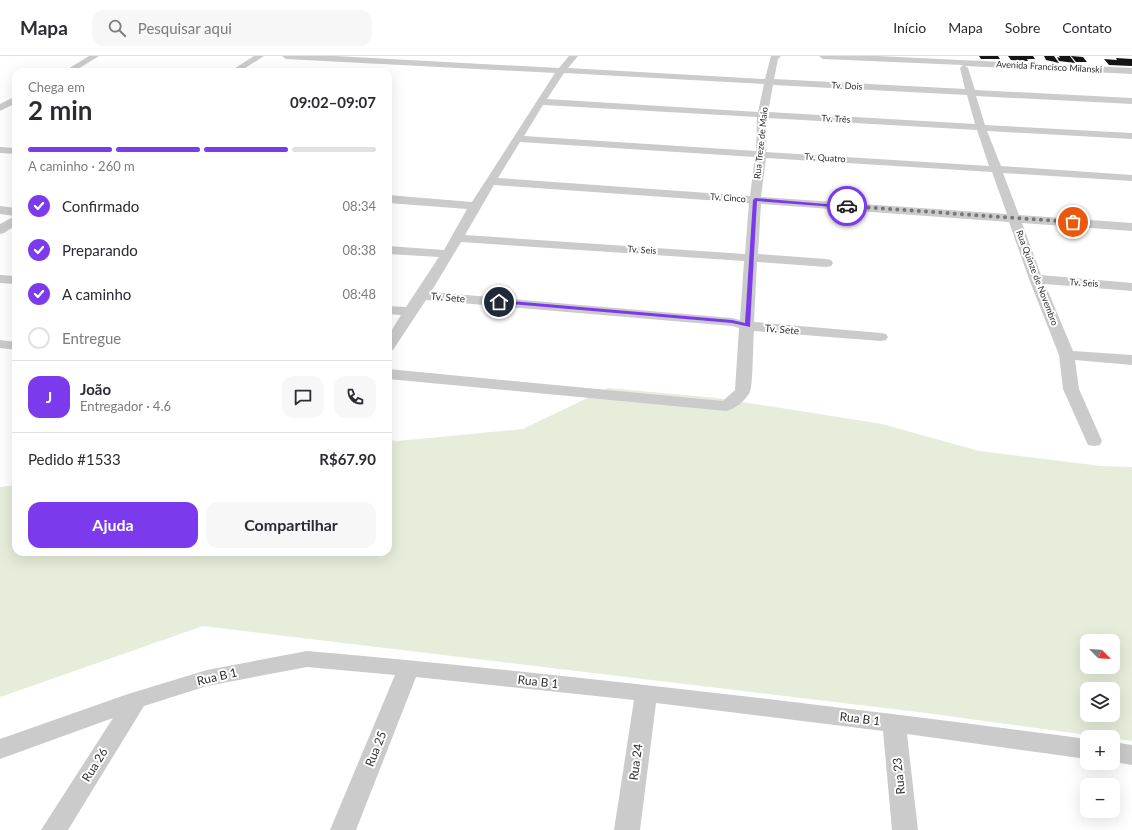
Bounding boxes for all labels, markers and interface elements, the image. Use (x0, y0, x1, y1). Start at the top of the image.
search box (92, 10, 372, 46)
text: Mapa (20, 16, 68, 39)
icon: search (106, 17, 128, 39)
text: Pesquisar aqui (138, 19, 232, 37)
text: Início (893, 19, 926, 36)
text: Mapa (948, 19, 983, 36)
text: Sobre (1005, 19, 1040, 36)
text: Contato (1062, 19, 1112, 36)
street label: Avenida Francisco Milanski (996, 58, 1102, 75)
text: Chega em (28, 79, 85, 95)
street label: Tv. Dois (831, 79, 863, 92)
text: 09:02–09:07 (290, 93, 376, 111)
text: 2 min (28, 94, 92, 126)
street label: Rua Treze de Maio (751, 106, 770, 179)
street label: Tv. Três (821, 112, 851, 125)
street label: Tv. Quatro (804, 151, 846, 164)
text: A caminho · 260 m (28, 158, 135, 174)
courier (827, 186, 867, 226)
street label: Tv. Cinco (710, 191, 746, 204)
icon: check (28, 195, 50, 217)
icon: car (836, 195, 858, 217)
text: Confirmado (62, 197, 139, 215)
text: 08:34 (343, 198, 376, 214)
pin (1056, 205, 1090, 239)
icon: bag (1062, 211, 1084, 233)
street label: Rua Quinze de Novembro (1014, 229, 1061, 327)
icon: check (28, 239, 50, 261)
text: Preparando (62, 241, 138, 259)
text: 08:38 (343, 242, 376, 258)
street label: Tv. Seis (627, 243, 657, 256)
street label: Tv. Seis (1069, 276, 1099, 289)
icon: check (28, 283, 50, 305)
text: A caminho (62, 285, 131, 303)
pin (482, 285, 516, 319)
text: 08:48 (343, 286, 376, 302)
street label: Tv. Sete (430, 290, 466, 304)
icon: home (488, 291, 510, 313)
street label: Tv. Sete (764, 322, 800, 336)
text: Entregue (62, 329, 121, 347)
button: chat (282, 376, 324, 418)
button: phone (334, 376, 376, 418)
text: João (80, 380, 111, 398)
text: J (46, 388, 52, 406)
text: Entregador · 4.6 (80, 398, 171, 414)
text: Pedido #1533 (28, 450, 121, 468)
text: R$67.90 (319, 450, 376, 468)
button: Ajuda (28, 502, 198, 548)
button: Compartilhar (206, 502, 376, 548)
north arrow (1080, 634, 1120, 674)
map controls (1080, 634, 1120, 818)
street label: Rua B 1 (195, 665, 238, 688)
street label: Rua B 1 (517, 672, 559, 691)
button: layers (1080, 682, 1120, 722)
street label: Rua B 1 (839, 709, 881, 728)
street label: Rua 25 (362, 729, 389, 769)
button: + (1080, 730, 1120, 770)
street label: Rua 24 (626, 743, 646, 781)
street label: Rua 26 (78, 745, 111, 784)
street label: Rua 23 (889, 757, 908, 795)
button: − (1080, 778, 1120, 818)

